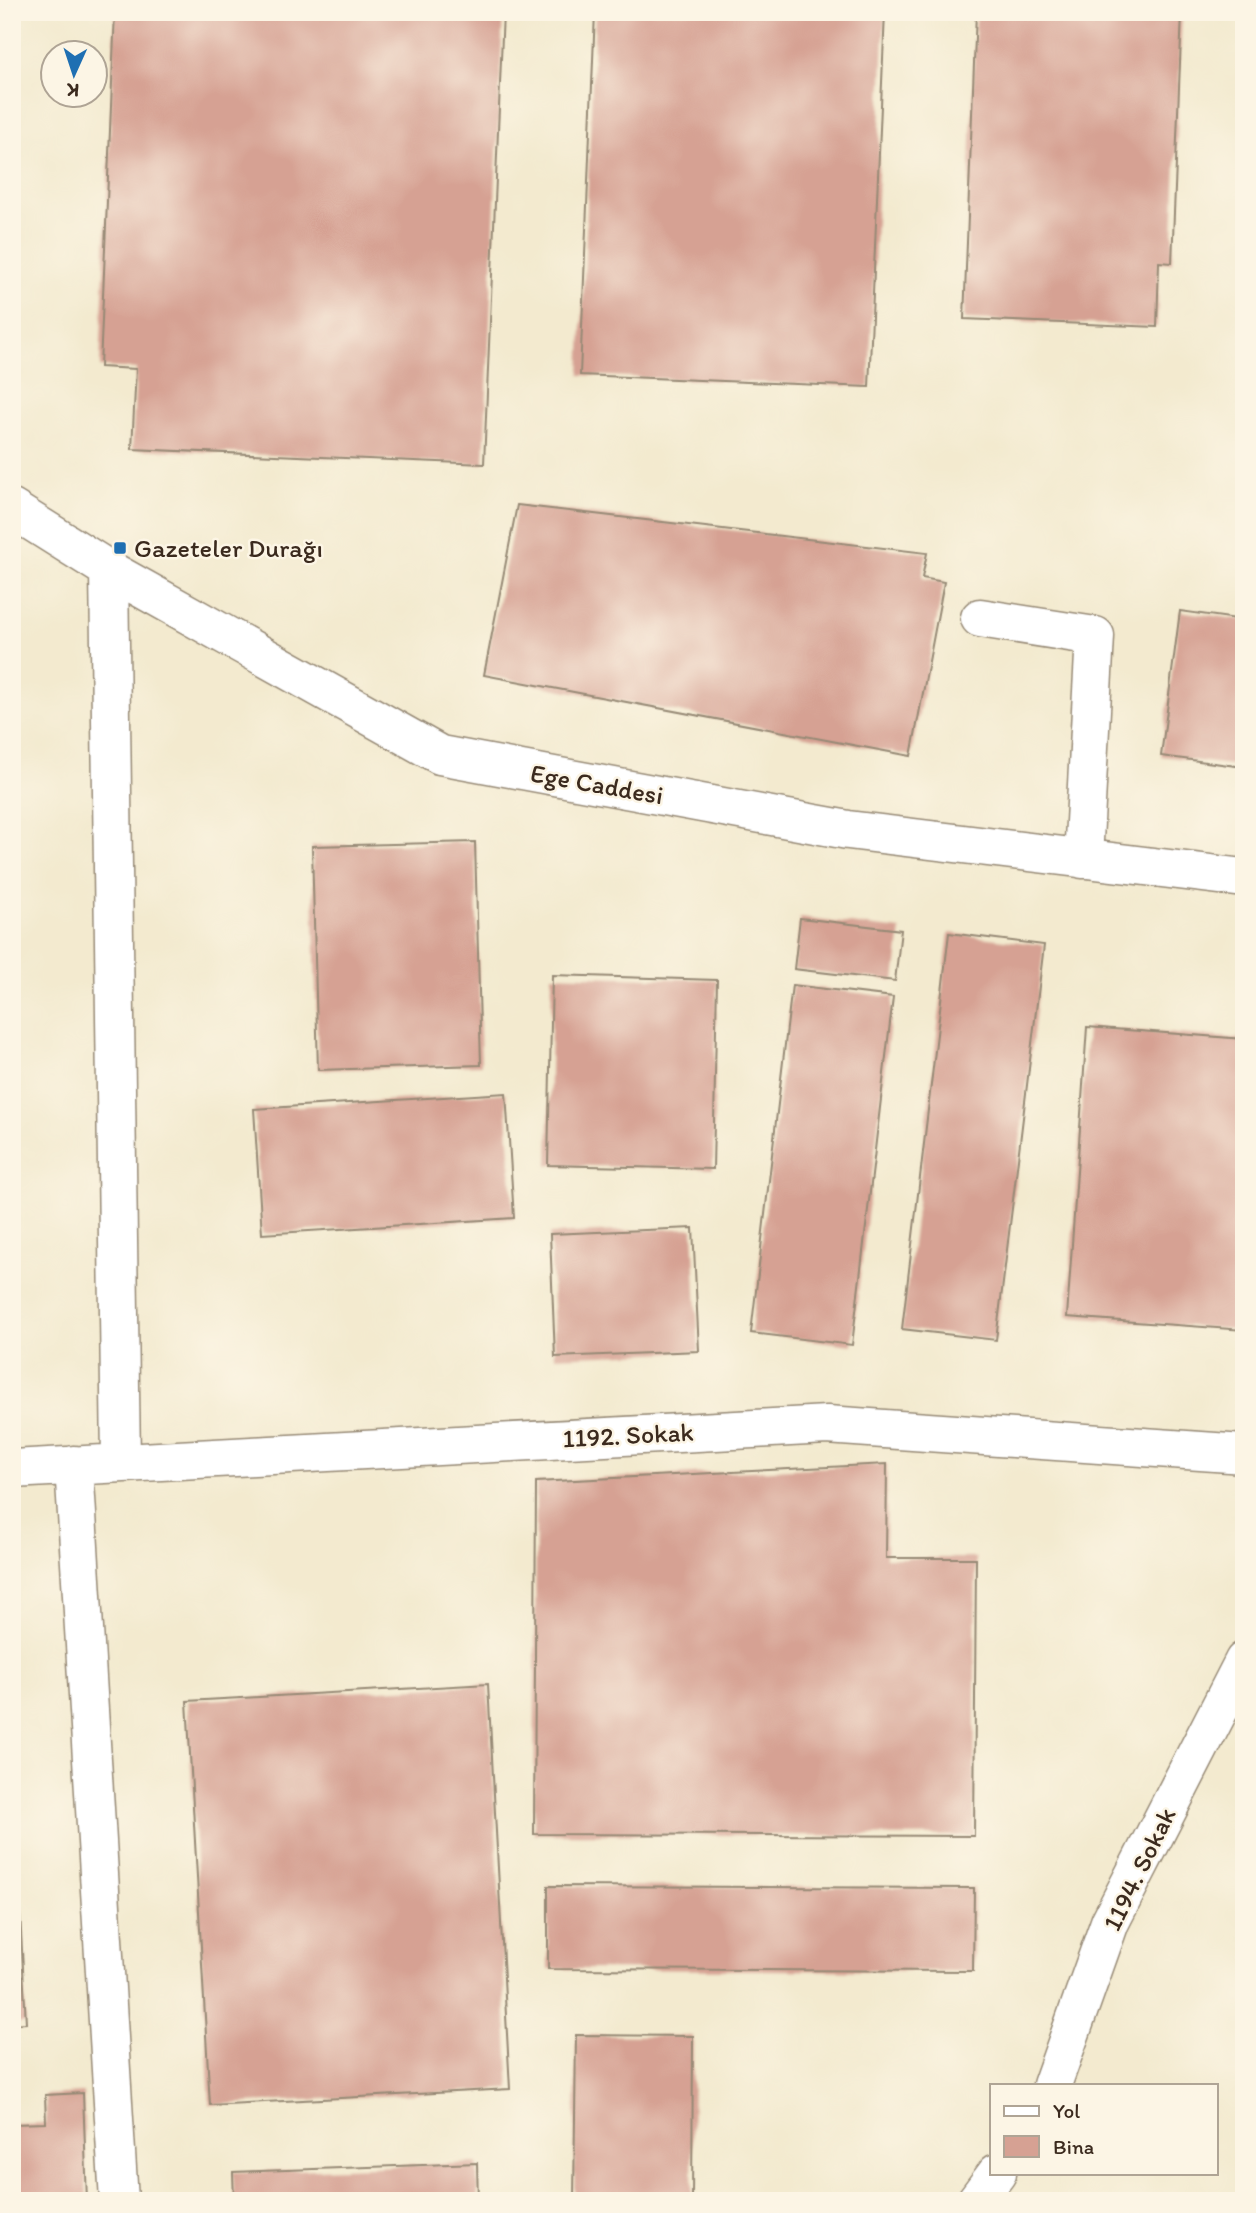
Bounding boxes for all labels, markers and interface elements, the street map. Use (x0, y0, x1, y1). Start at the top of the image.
north arrow (38, 38, 108, 108)
text: K (66, 79, 80, 102)
place label: Gazeteler Durağı (134, 532, 323, 564)
marker: Gazeteler Durağı (112, 540, 128, 556)
street label: Ege Caddesi (528, 757, 666, 811)
street label: 1192. Sokak (562, 1416, 694, 1454)
street label: 1194. Sokak (1095, 1802, 1183, 1936)
legend (990, 2084, 1218, 2174)
text: Yol (1053, 2098, 1080, 2123)
text: Bina (1053, 2134, 1094, 2159)

